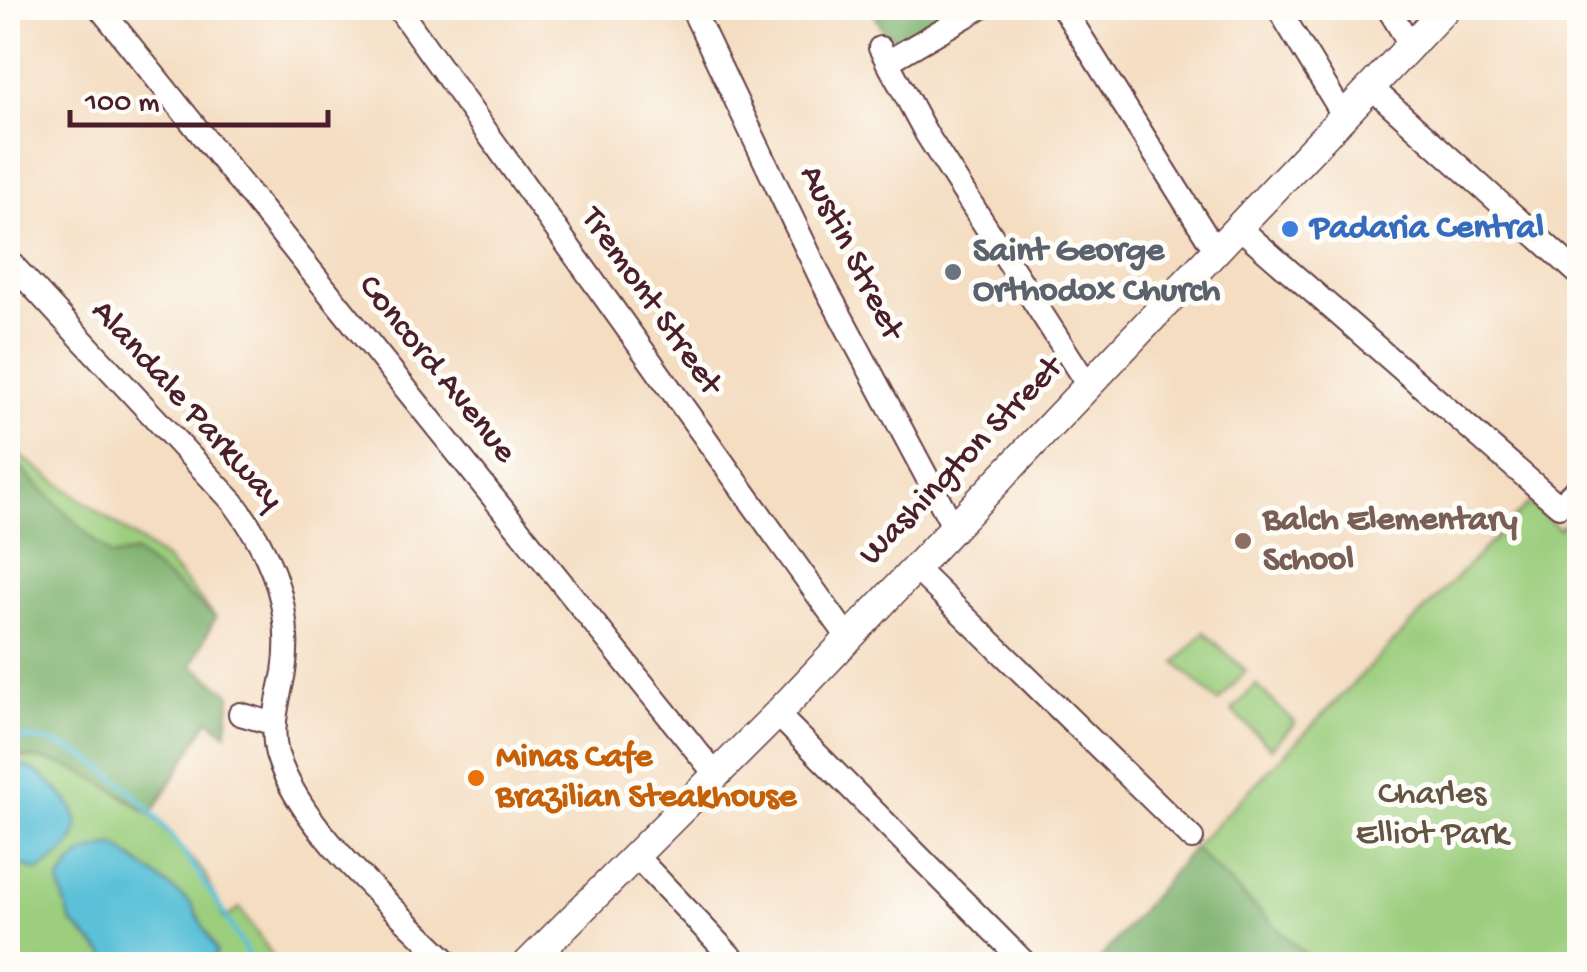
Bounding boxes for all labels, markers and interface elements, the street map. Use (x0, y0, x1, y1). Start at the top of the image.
scale bar (70, 65, 328, 127)
text: 100 m (84, 87, 160, 122)
street label: Austin Street (789, 159, 913, 349)
street label: Tremont Street (569, 199, 731, 406)
place label: Padaria Central (1308, 209, 1544, 250)
marker: Padaria Central (1279, 218, 1301, 240)
place label: Saint George Orthodox Church (973, 232, 1221, 313)
marker: Saint George Orthodox Church (942, 261, 964, 283)
street label: Concord Avenue (348, 268, 525, 473)
street label: Alandale Parkway (81, 292, 291, 520)
street label: Washington Street (851, 347, 1074, 575)
place label: Balch Elementary School (1262, 501, 1518, 582)
marker: Balch Elementary School (1232, 530, 1254, 552)
place label: Minas Cafe Brazilian Steakhouse (495, 738, 797, 819)
marker: Minas Cafe Brazilian Steakhouse (465, 767, 487, 789)
park label: Charles Elliot Park (1356, 775, 1512, 856)

